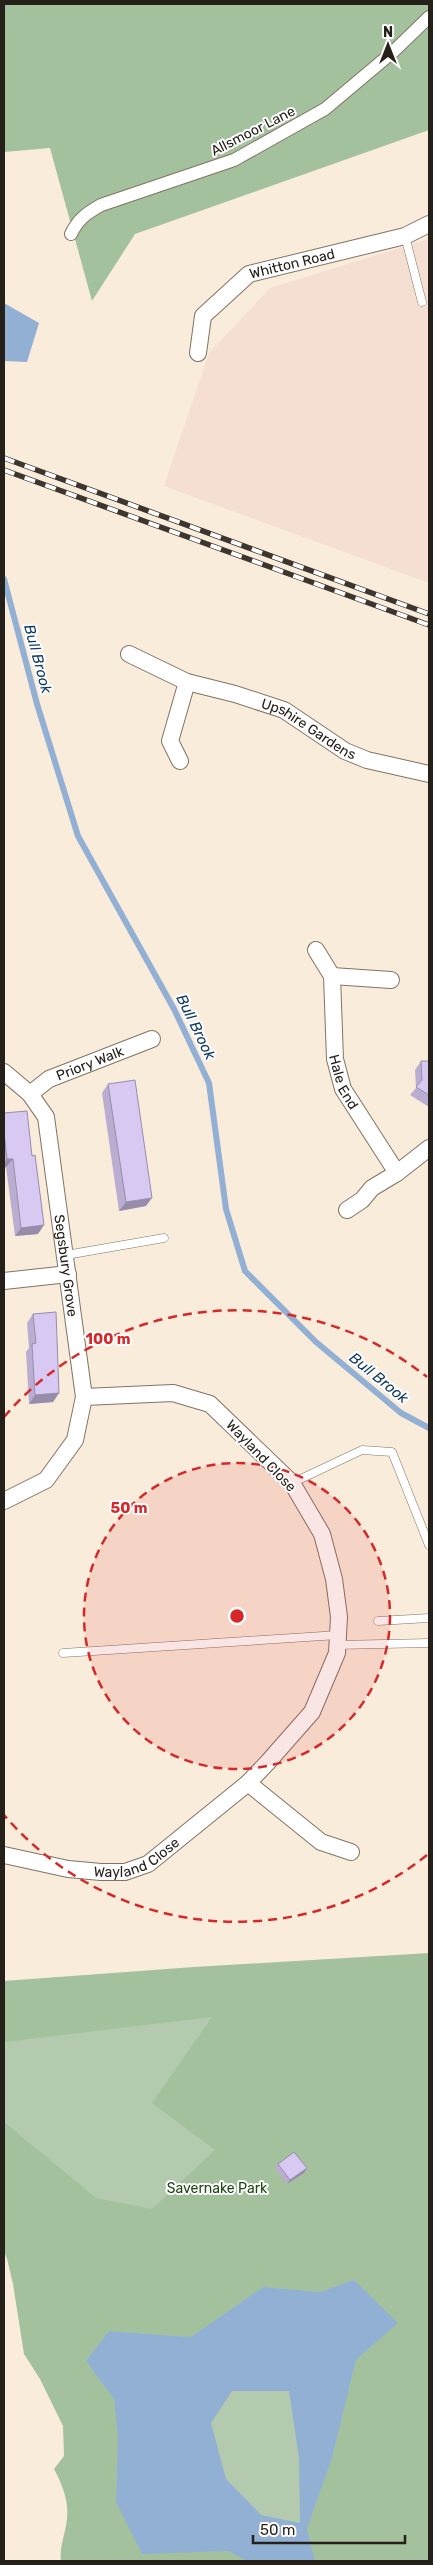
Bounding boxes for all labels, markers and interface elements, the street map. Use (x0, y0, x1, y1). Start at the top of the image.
north arrow (363, 20, 413, 70)
text: N (383, 24, 393, 41)
street label: Allsmoor Lane (208, 102, 298, 160)
street label: Whitton Road (248, 245, 337, 282)
water label: Bull Brook (20, 622, 56, 696)
street label: Upshire Gardens (259, 695, 358, 763)
water label: Bull Brook (172, 991, 220, 1063)
street label: Priory Walk (54, 1042, 127, 1084)
street label: Hale End (326, 1053, 362, 1112)
street label: Segsbury Grove (51, 1213, 82, 1318)
text: 100 m (86, 1330, 130, 1348)
water label: Bull Brook (346, 1349, 412, 1407)
street label: Wayland Close (222, 1417, 300, 1496)
text: 50 m (111, 1499, 147, 1517)
centre of rings (228, 1607, 246, 1625)
street label: Wayland Close (93, 1834, 183, 1881)
park label: Savernake Park (167, 2180, 268, 2197)
scale bar (253, 2512, 406, 2544)
text: 50 m (260, 2521, 295, 2539)

